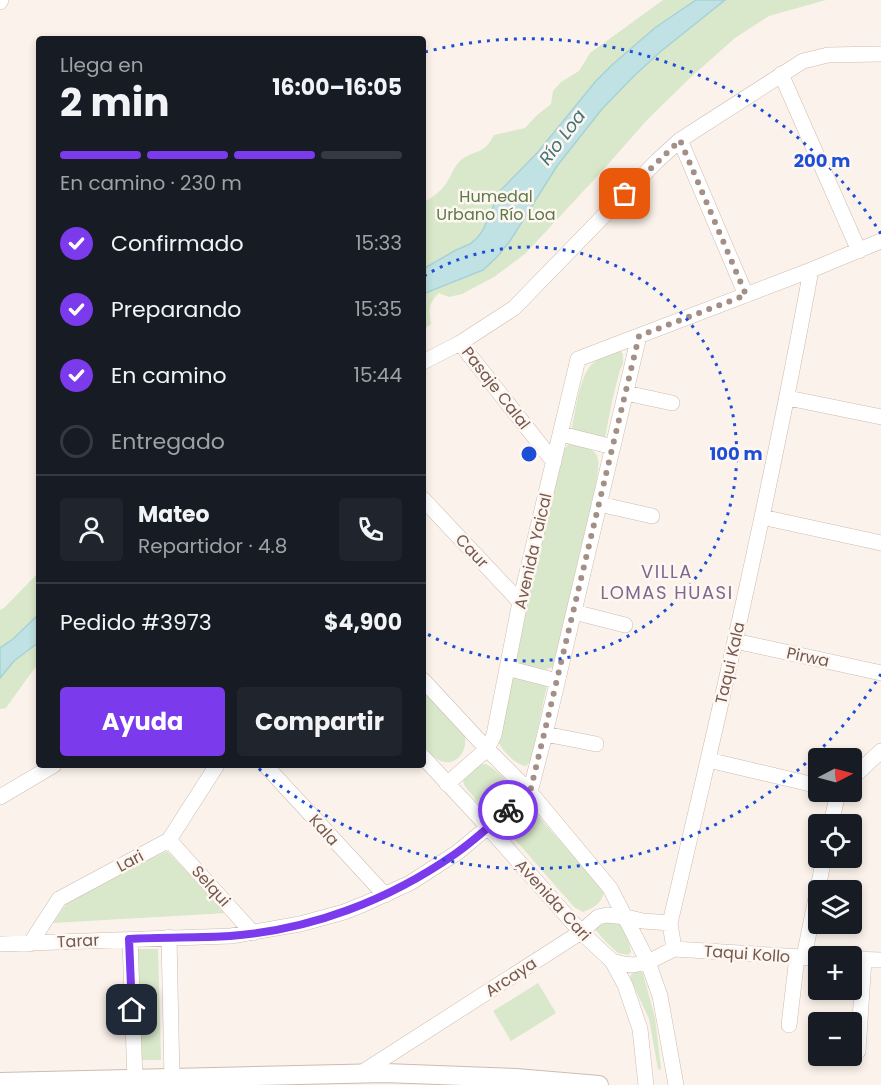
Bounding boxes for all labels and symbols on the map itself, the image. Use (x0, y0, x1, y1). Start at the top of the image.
water label: Río Loa (533, 104, 591, 170)
text: 200 m (794, 148, 850, 173)
pin (599, 168, 650, 219)
park label: Humedal Urbano Río Loa (436, 185, 556, 226)
street label: Pasaje Calal (456, 342, 536, 434)
text: 100 m (709, 441, 763, 466)
centre of rings (519, 444, 539, 464)
street label: Avenida Yaical (508, 491, 558, 611)
street label: Caur (450, 529, 494, 573)
district label: VILLA LOMAS HUASI (600, 559, 734, 605)
street label: Taqui Kala (709, 620, 751, 706)
street label: Pirwa (785, 641, 831, 673)
north arrow (808, 748, 862, 802)
courier (478, 780, 538, 840)
street label: Kala (304, 809, 344, 851)
street label: Lari (112, 844, 148, 878)
street label: Avenida Cari (510, 854, 596, 946)
street label: Selqui (186, 860, 236, 912)
street label: Tarar (56, 928, 100, 954)
street label: Taqui Kollo (703, 940, 791, 968)
street label: Arcaya (481, 952, 541, 1002)
pin (106, 984, 157, 1035)

